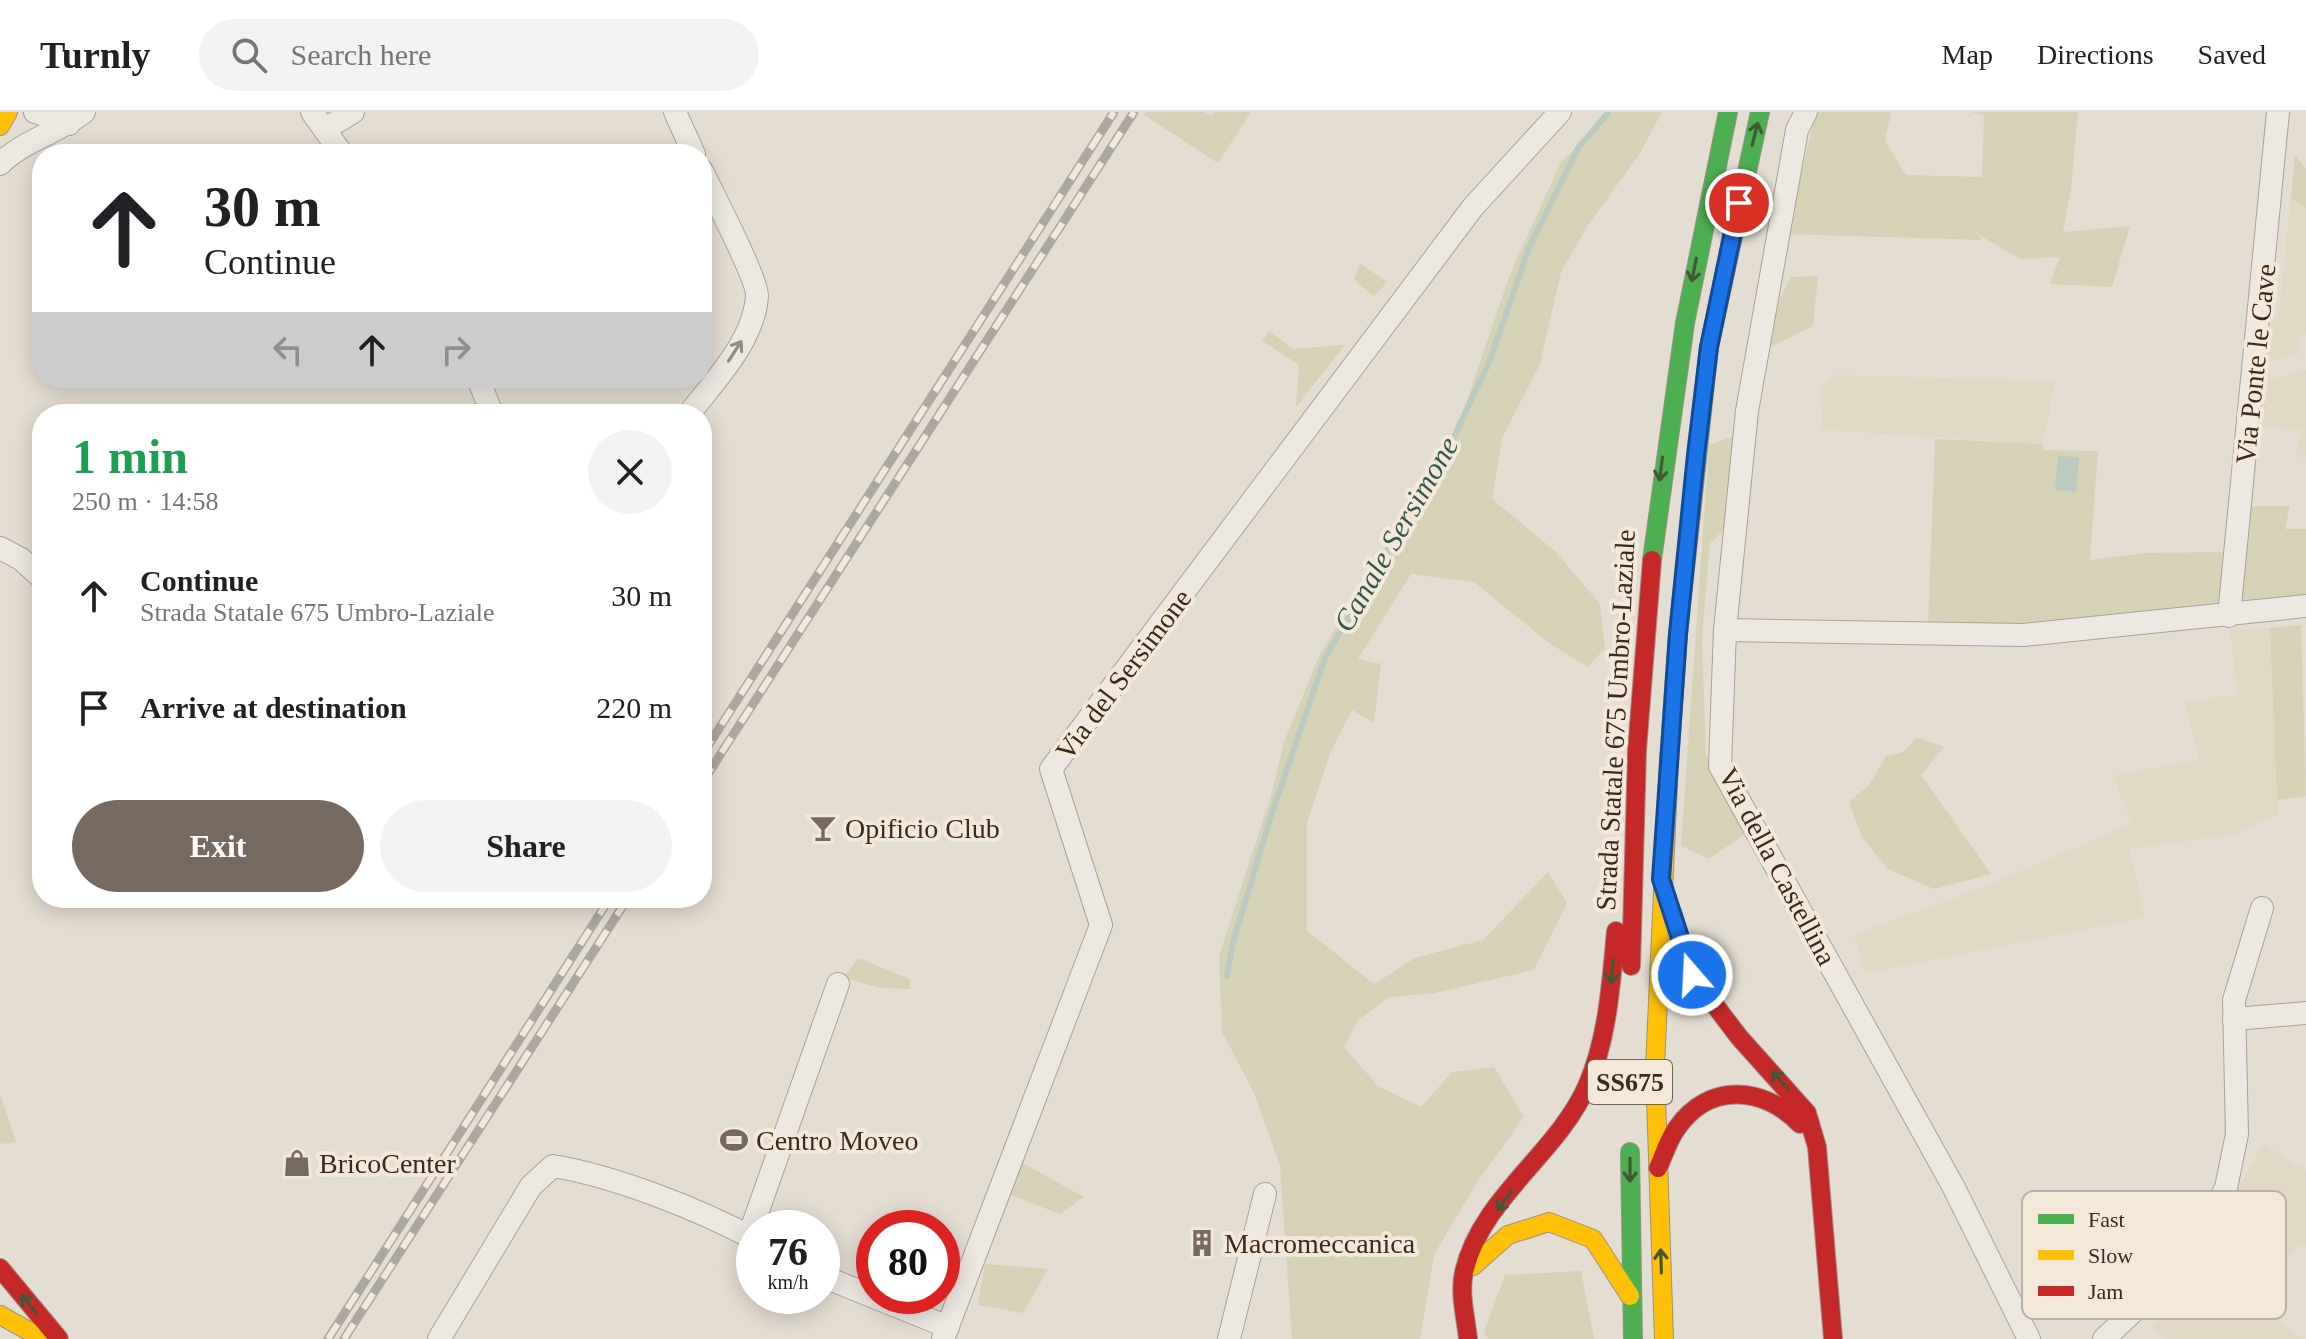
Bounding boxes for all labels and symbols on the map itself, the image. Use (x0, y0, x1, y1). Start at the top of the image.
one-way arrow (1748, 122, 1763, 148)
pin (1705, 169, 1773, 237)
one-way arrow (1685, 257, 1700, 282)
street label: Via Ponte le Cave (2230, 262, 2281, 466)
one-way arrow (728, 340, 744, 363)
water label: Canale Sersimone (1326, 431, 1465, 637)
one-way arrow (1653, 456, 1668, 481)
street label: Strada Statale 675 Umbro-Laziale (1590, 529, 1641, 911)
street label: Via del Sersimone (1049, 583, 1198, 766)
street label: Via della Castellina (1712, 762, 1843, 971)
bar icon: Opificio Club (808, 813, 838, 843)
place label: Opificio Club (845, 813, 1000, 844)
position arrow (1650, 933, 1734, 1017)
one-way arrow (1605, 958, 1620, 985)
road number: SS675 (1588, 1060, 1672, 1104)
one-way arrow (1771, 1071, 1789, 1091)
sports icon: Centro Moveo (719, 1125, 749, 1155)
place label: Centro Moveo (756, 1125, 919, 1156)
shop icon: BricoCenter (282, 1148, 312, 1178)
place label: BricoCenter (319, 1148, 457, 1179)
one-way arrow (1622, 1156, 1638, 1183)
one-way arrow (1496, 1190, 1513, 1211)
legend (2022, 1191, 2286, 1319)
text: Fast (2088, 1207, 2125, 1232)
speed limit sign: 80 (856, 1210, 960, 1314)
building icon: Macromeccanica (1187, 1228, 1217, 1258)
place label: Macromeccanica (1224, 1228, 1416, 1259)
text: Slow (2088, 1243, 2133, 1268)
one-way arrow (1654, 1248, 1669, 1275)
text: Jam (2088, 1279, 2123, 1304)
one-way arrow (20, 1294, 38, 1314)

